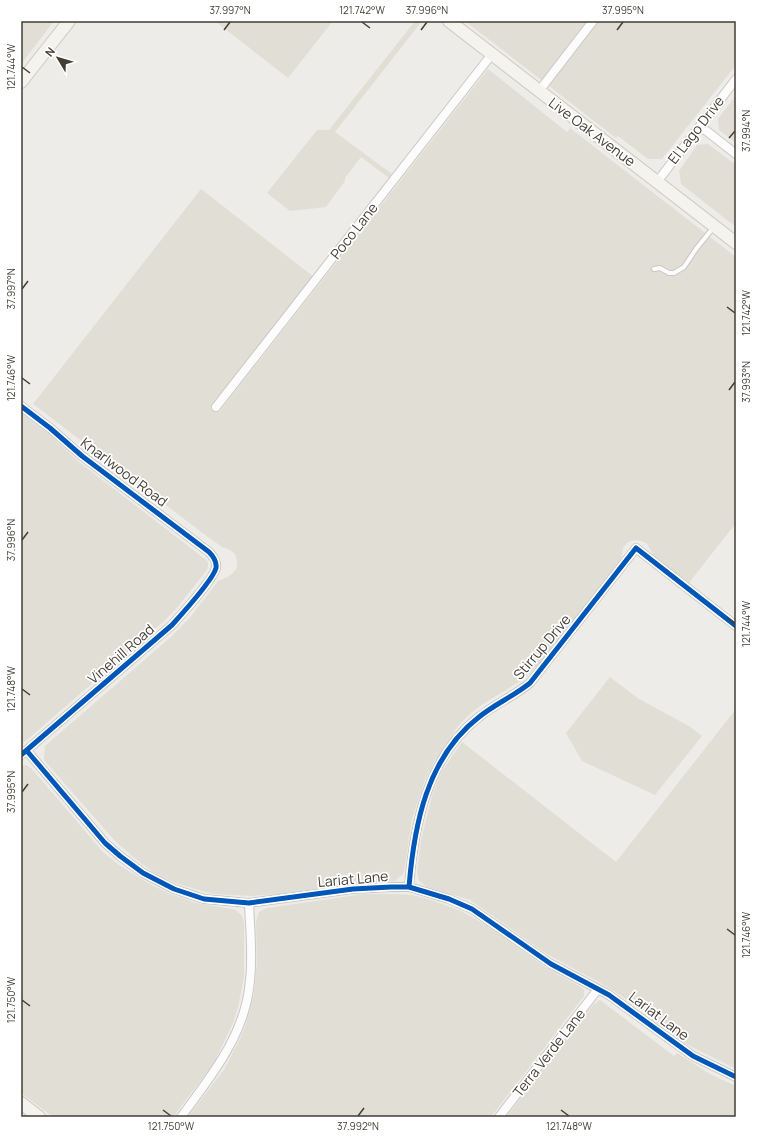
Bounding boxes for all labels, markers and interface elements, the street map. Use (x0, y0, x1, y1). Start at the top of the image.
text: 37.997°N (209, 3, 251, 17)
text: 121.742°W (339, 3, 385, 17)
text: 37.996°N (406, 3, 448, 17)
text: 37.995°N (602, 3, 644, 17)
north arrow (38, 38, 78, 78)
text: 121.744°W (4, 43, 18, 90)
text: N (41, 44, 58, 59)
street label: El Lago Drive (663, 92, 728, 167)
street label: Live Oak Avenue (545, 93, 639, 170)
text: 37.994°N (739, 110, 753, 152)
street label: Poco Lane (326, 199, 382, 263)
text: 37.997°N (4, 268, 18, 310)
text: 121.742°W (739, 290, 753, 336)
text: 121.746°W (4, 354, 18, 401)
text: 37.993°N (739, 361, 753, 403)
street label: Knarlwood Road (77, 433, 172, 510)
text: 37.996°N (4, 519, 18, 561)
text: 121.744°W (739, 600, 753, 647)
street label: Stirrup Drive (509, 610, 575, 683)
street label: Vinehill Road (83, 620, 158, 688)
text: 121.748°W (4, 665, 18, 712)
text: 37.995°N (4, 771, 18, 813)
street label: Lariat Lane (317, 866, 389, 891)
text: 121.746°W (739, 911, 753, 958)
text: 121.750°W (4, 976, 18, 1023)
street label: Lariat Lane (625, 987, 693, 1044)
street label: Terra Verde Lane (508, 1005, 589, 1101)
text: 121.750°W (148, 1119, 195, 1133)
text: 37.992°N (337, 1119, 379, 1133)
text: 121.748°W (546, 1119, 593, 1133)

